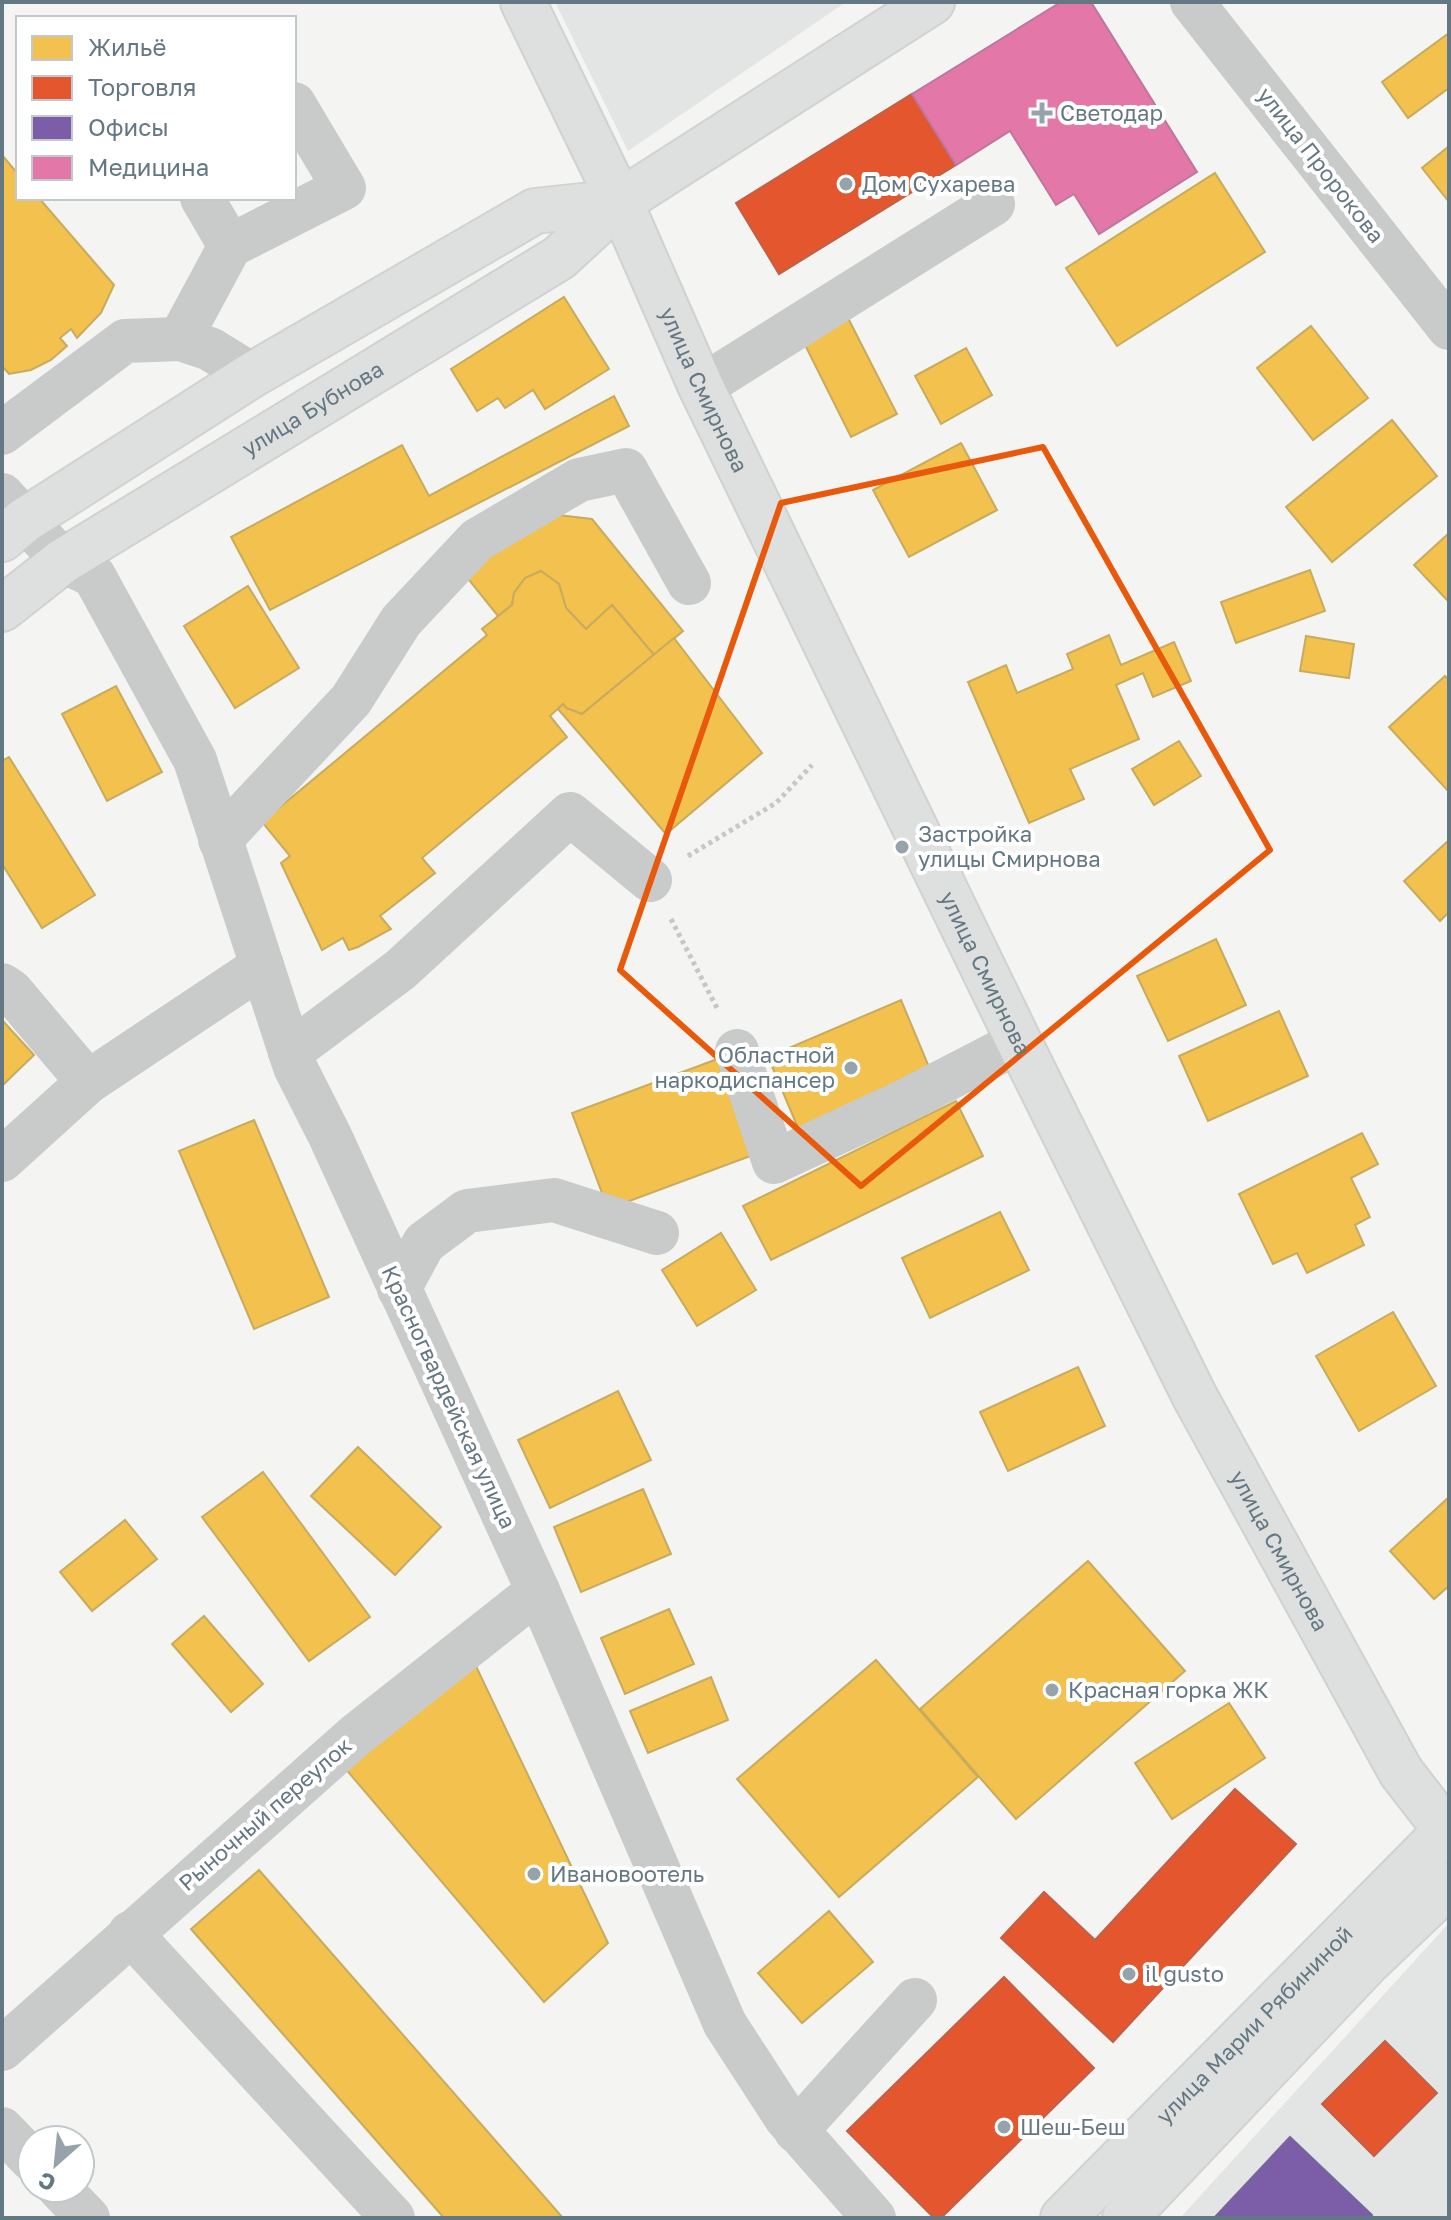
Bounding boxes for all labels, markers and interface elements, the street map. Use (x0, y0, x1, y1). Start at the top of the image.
legend (16, 16, 296, 200)
text: Жильё (88, 32, 166, 61)
text: Торговля (88, 72, 196, 101)
street label: улица Пророкова (1252, 81, 1391, 248)
place label: Светодар (1060, 99, 1163, 126)
marker: Светодар (1031, 102, 1053, 124)
text: Офисы (88, 112, 169, 141)
text: Медицина (88, 152, 209, 181)
place label: Дом Сухарева (862, 170, 1015, 197)
marker: Дом Сухарева (837, 175, 855, 193)
street label: улица Смирнова (655, 303, 754, 477)
street label: улица Бубнова (237, 355, 388, 462)
place label: Застройка улицы Смирнова (918, 820, 1101, 872)
marker: Застройка улицы Смирнова (893, 838, 911, 856)
street label: улица Смирнова (935, 887, 1037, 1060)
place label: Областной наркодиспансер (654, 1041, 835, 1093)
marker: Областной наркодиспансер (842, 1059, 860, 1077)
street label: Красногвардейская улица (377, 1261, 522, 1533)
street label: улица Смирнова (1225, 1465, 1335, 1636)
place label: Красная горка ЖК (1068, 1676, 1269, 1703)
marker: Красная горка ЖК (1043, 1681, 1061, 1699)
street label: Рыночный переулок (173, 1731, 357, 1896)
place label: Ивановоотель (550, 1860, 704, 1887)
marker: Ивановоотель (525, 1865, 543, 1883)
street label: улица Марии Рябининой (1150, 1920, 1358, 2129)
place label: il gusto (1145, 1960, 1224, 1987)
marker: il gusto (1120, 1965, 1138, 1983)
place label: Шеш-Беш (1020, 2113, 1126, 2140)
marker: Шеш-Беш (995, 2118, 1013, 2136)
north arrow (16, 2124, 96, 2204)
text: С (34, 2167, 60, 2198)

